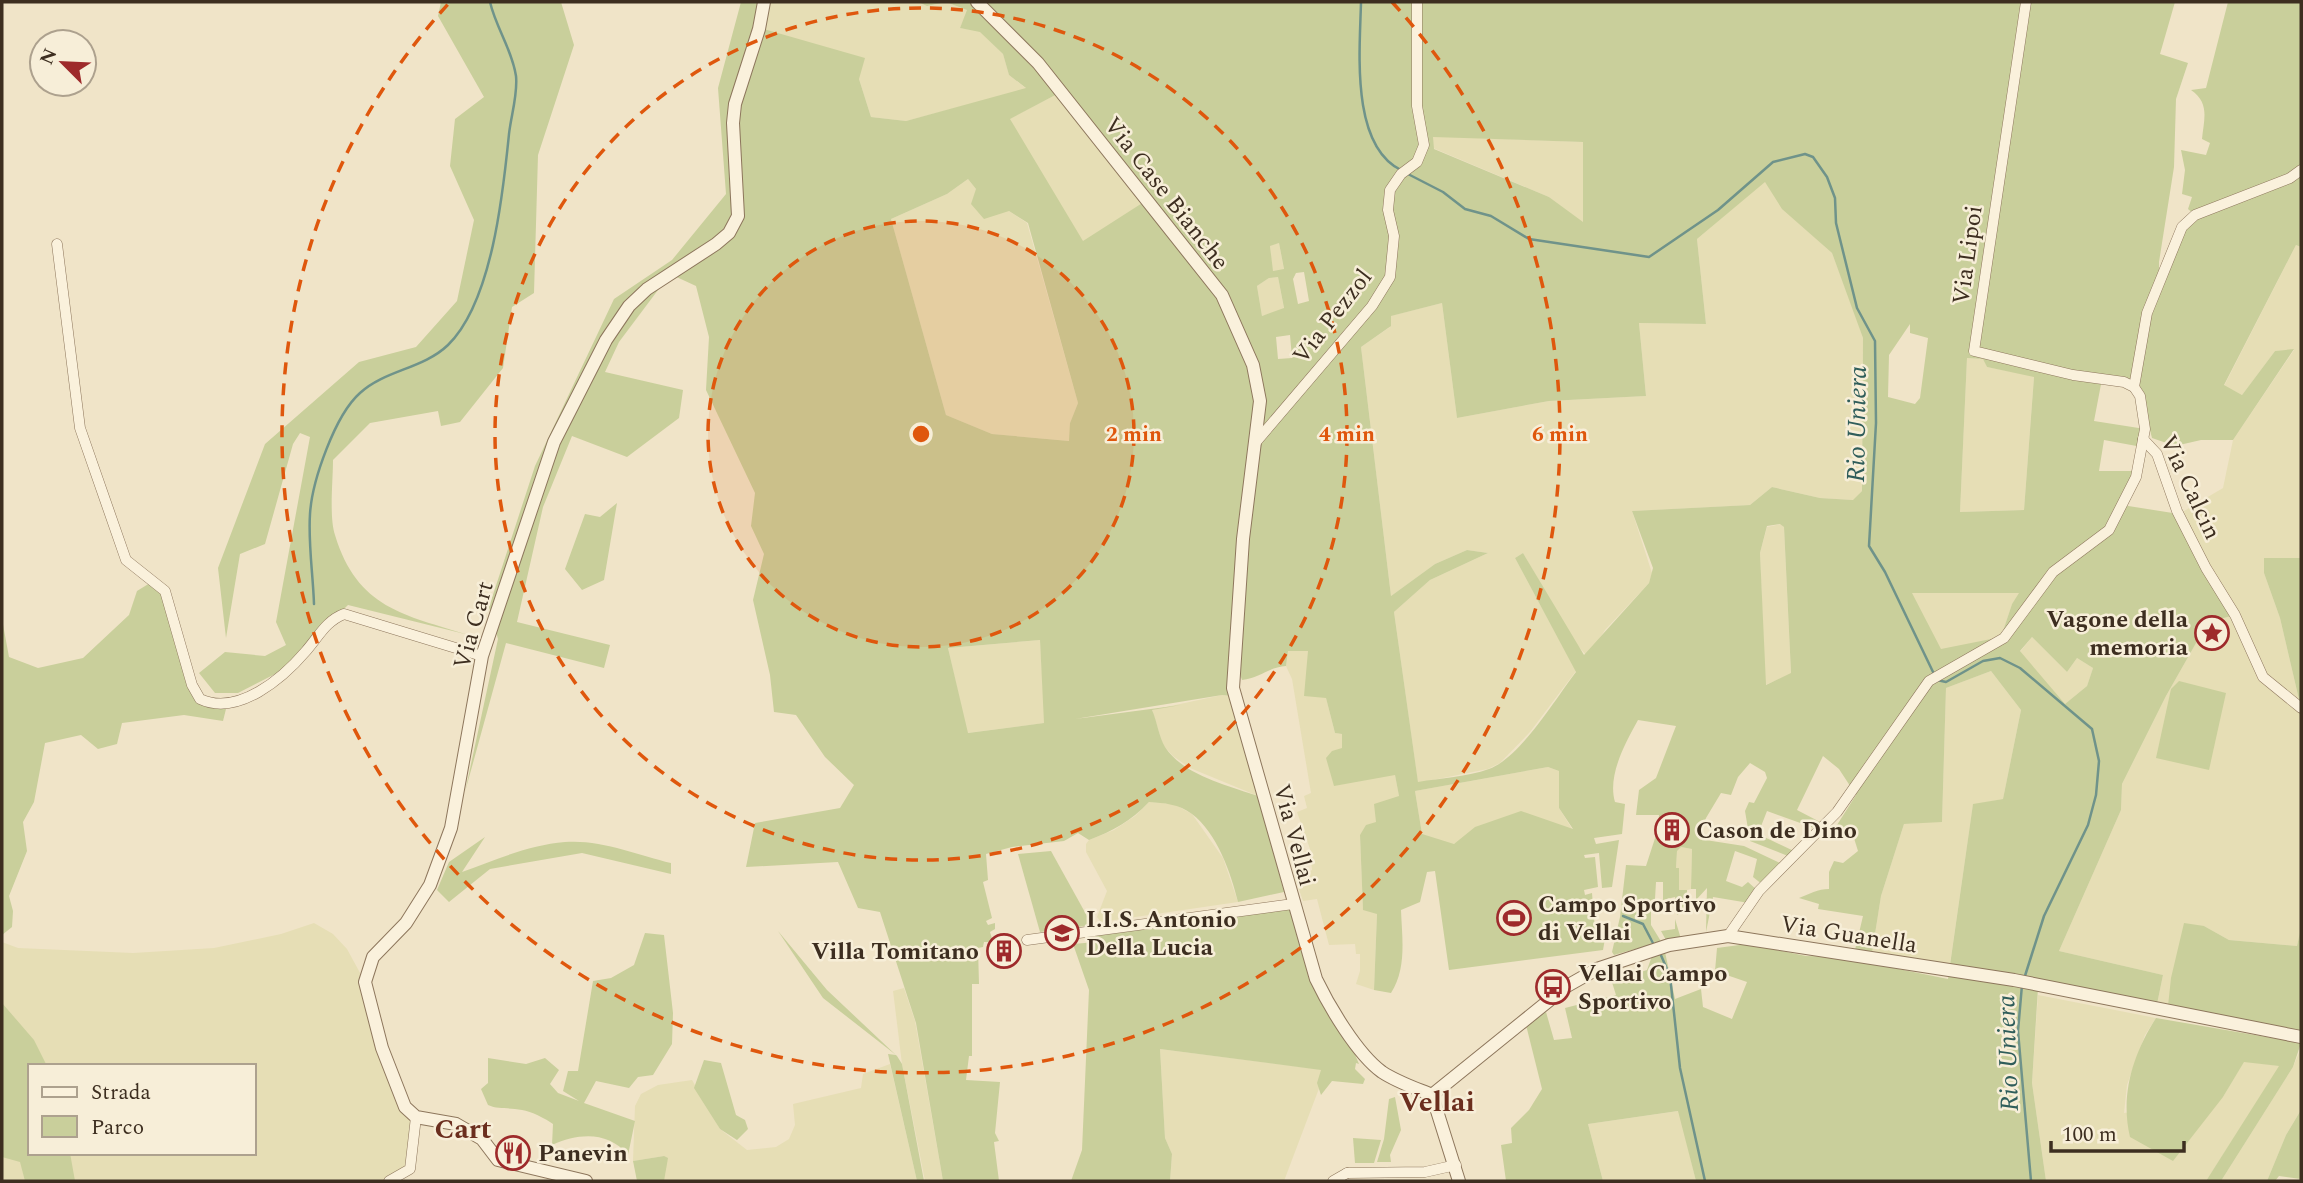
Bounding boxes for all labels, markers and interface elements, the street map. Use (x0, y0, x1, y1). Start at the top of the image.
north arrow (28, 28, 98, 98)
text: N (32, 44, 65, 70)
street label: Via Case Bianche (1095, 109, 1238, 278)
street label: Via Lipoi (1943, 203, 1993, 307)
street label: Via Pezzol (1284, 261, 1382, 372)
water label: Rio Uniera (1836, 365, 1878, 483)
text: 2 min (1106, 419, 1162, 451)
text: 4 min (1319, 419, 1375, 451)
text: 6 min (1532, 419, 1588, 451)
centre of rings (909, 422, 933, 446)
street label: Via Calcin (2150, 429, 2230, 546)
street label: Via Cart (444, 577, 504, 674)
place label: Vagone della memoria (2046, 602, 2189, 666)
place icon: Vagone della memoria (2193, 614, 2231, 652)
street label: Via Vellai (1263, 780, 1325, 890)
building icon: Cason de Dino (1653, 811, 1691, 849)
place label: Cason de Dino (1696, 813, 1857, 849)
place label: Campo Sportivo di Vellai (1538, 887, 1716, 951)
sports icon: Campo Sportivo di Vellai (1495, 899, 1533, 937)
place label: I.I.S. Antonio Della Lucia (1086, 902, 1236, 966)
street label: Via Guanella (1778, 906, 1920, 964)
school or university icon: I.I.S. Antonio Della Lucia (1043, 914, 1081, 952)
building icon: Villa Tomitano (985, 932, 1023, 970)
place label: Villa Tomitano (811, 934, 979, 970)
place label: Vellai Campo Sportivo (1578, 956, 1727, 1020)
bus stop icon: Vellai Campo Sportivo (1534, 968, 1572, 1006)
water label: Rio Uniera (1986, 994, 2030, 1112)
legend (28, 1064, 256, 1155)
text: Strada (91, 1077, 152, 1109)
district label: Vellai (1399, 1081, 1475, 1124)
district label: Cart (434, 1108, 492, 1151)
scale bar (2051, 1110, 2184, 1154)
text: Parco (91, 1112, 144, 1144)
text: 100 m (2062, 1119, 2117, 1151)
restaurant icon: Panevin (494, 1134, 532, 1172)
place label: Panevin (538, 1136, 628, 1172)

